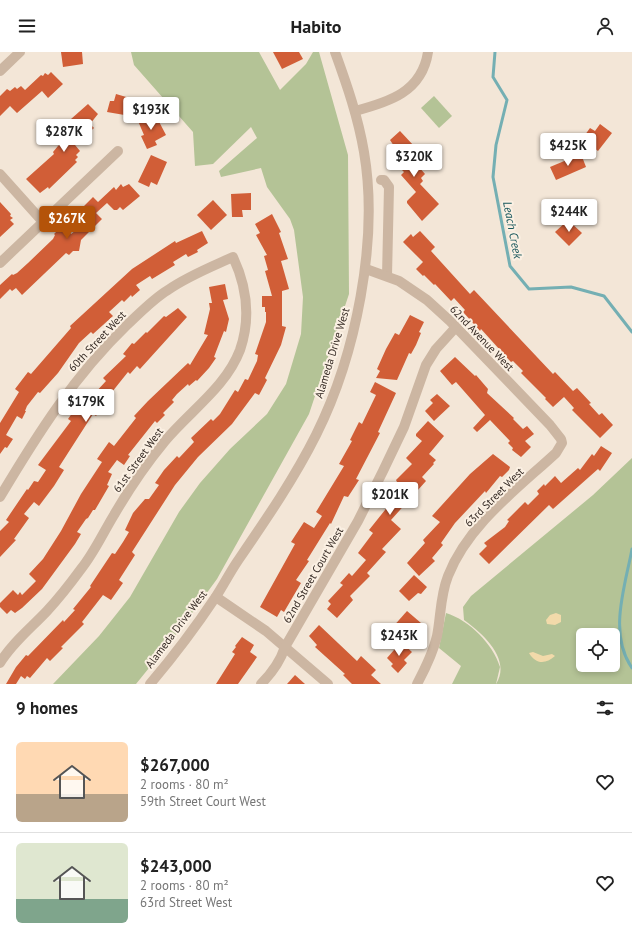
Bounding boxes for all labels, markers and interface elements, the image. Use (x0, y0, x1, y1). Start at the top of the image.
icon: menu (16, 15, 38, 37)
text: Habito (291, 15, 342, 38)
icon: person (594, 15, 616, 37)
pin: $193K (123, 97, 179, 131)
text: $193K (132, 101, 170, 118)
pin: $287K (36, 119, 92, 153)
text: $287K (45, 123, 83, 140)
pin: $425K (540, 133, 596, 167)
text: $425K (549, 137, 587, 154)
pin: $320K (386, 144, 442, 178)
text: $320K (395, 148, 433, 165)
pin: $244K (541, 199, 597, 233)
water label: Leach Creek (500, 200, 526, 261)
text: $244K (550, 203, 588, 220)
pin: $267K (39, 206, 95, 240)
text: $267K (48, 210, 86, 227)
street label: 62nd Avenue West (447, 302, 517, 374)
street label: Alameda Drive West (312, 306, 352, 400)
street label: 60th Street West (65, 307, 129, 374)
pin: $179K (58, 389, 114, 423)
text: $179K (67, 393, 105, 410)
street label: 61st Street West (110, 425, 166, 495)
street label: 63rd Street West (461, 464, 527, 530)
pin: $201K (362, 482, 418, 516)
text: $201K (371, 486, 409, 503)
street label: 62nd Street Court West (280, 524, 346, 626)
street label: Alameda Drive West (142, 587, 210, 671)
pin: $243K (371, 623, 427, 657)
text: $243K (380, 627, 418, 644)
map controls (576, 628, 620, 672)
button: locate (576, 628, 620, 672)
text: 9 homes (16, 697, 78, 719)
icon: filters (594, 697, 616, 719)
text: $267,000 (140, 754, 210, 776)
icon: home (48, 758, 96, 806)
icon: heart (594, 771, 616, 793)
text: 2 rooms · 80 m² (140, 776, 229, 793)
text: 59th Street Court West (140, 793, 266, 810)
text: $243,000 (140, 855, 212, 877)
icon: home (48, 859, 96, 907)
icon: heart (594, 872, 616, 894)
text: 2 rooms · 80 m² (140, 877, 229, 894)
text: 63rd Street West (140, 894, 232, 911)

